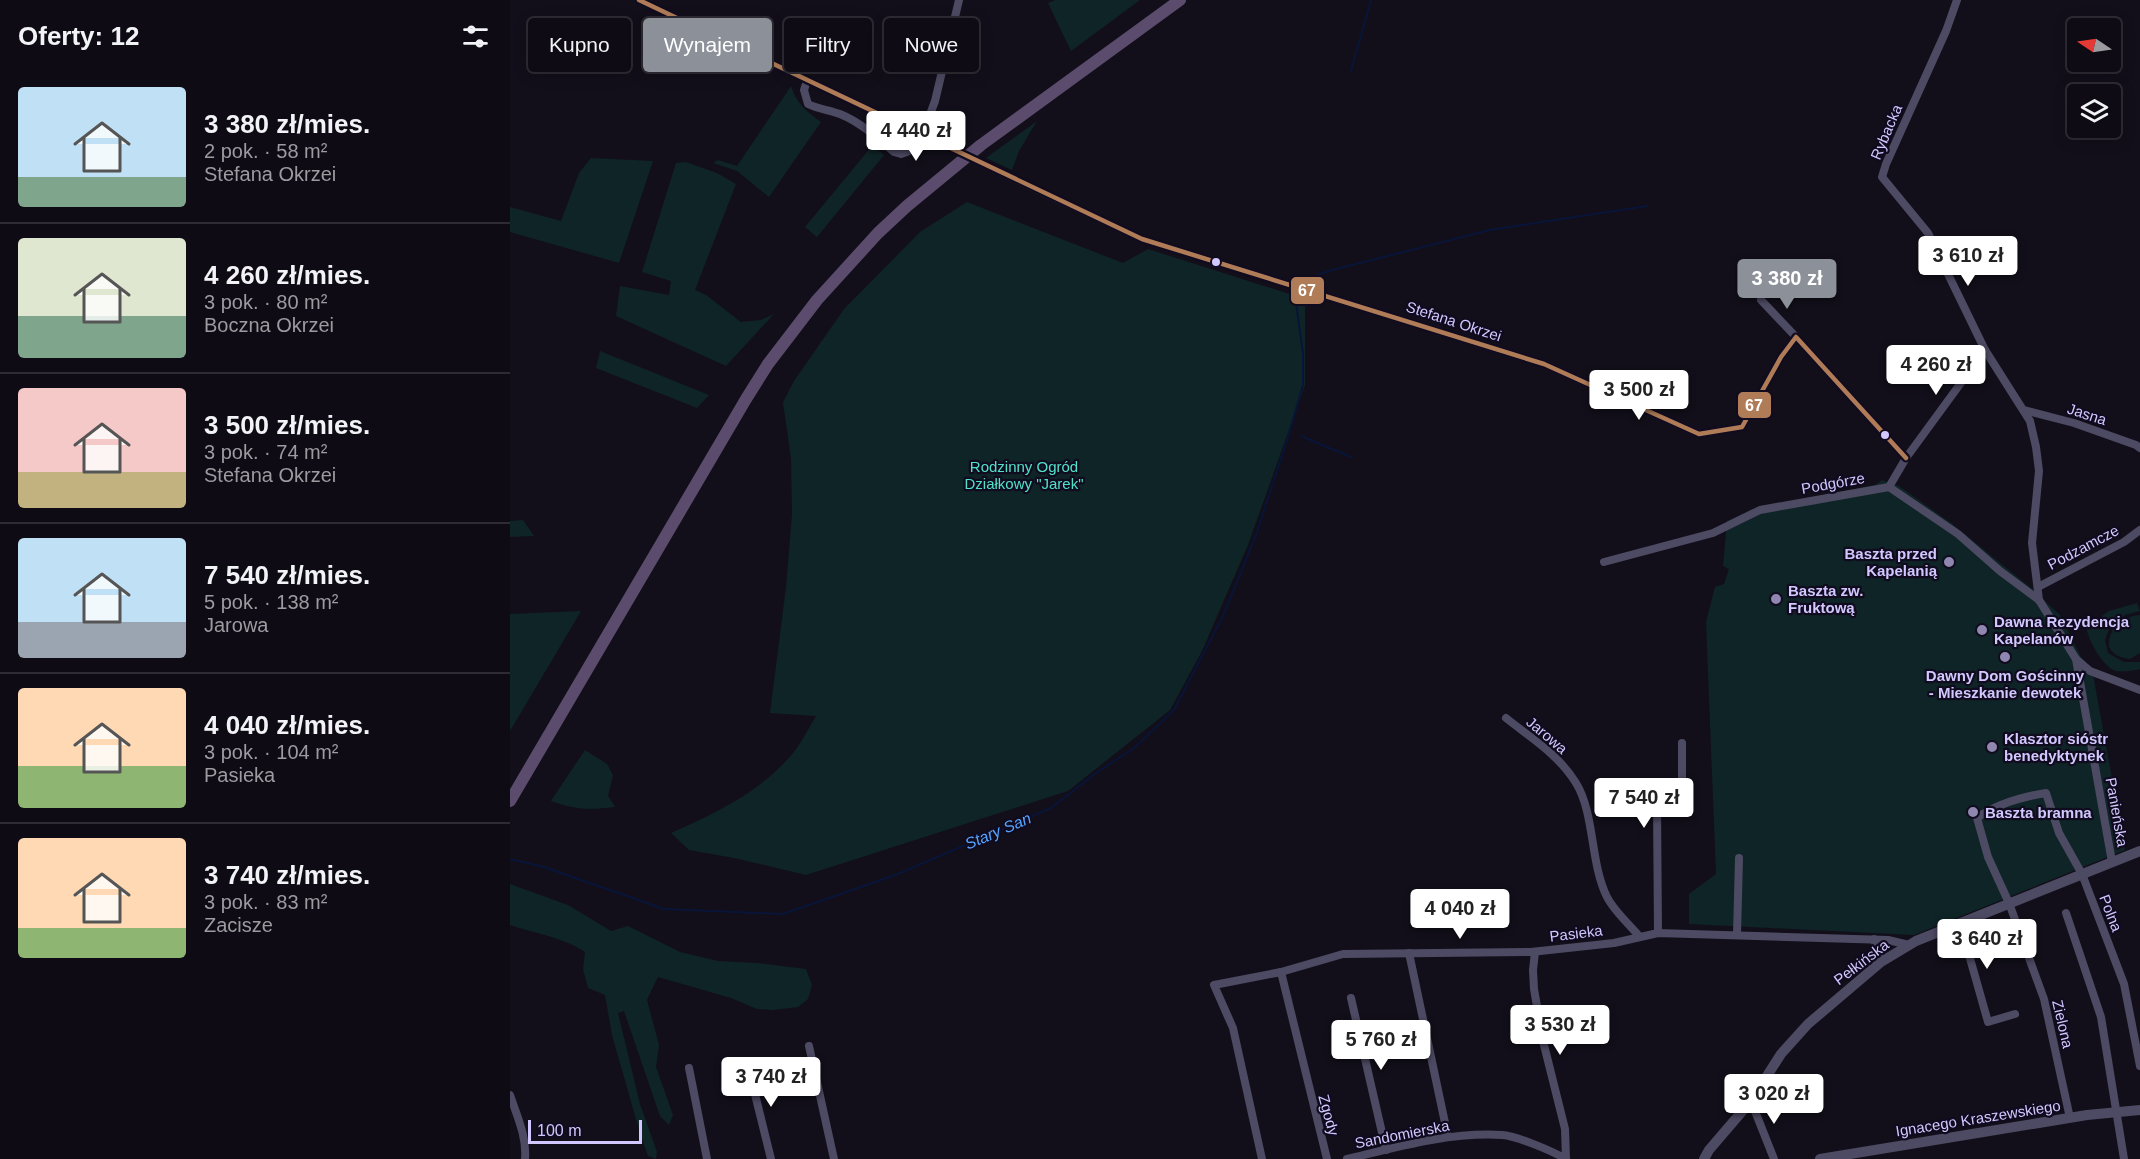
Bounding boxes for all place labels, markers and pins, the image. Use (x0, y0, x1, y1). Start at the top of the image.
pin: 4 440 zł (854, 111, 978, 162)
pin: 3 610 zł (1906, 236, 2030, 287)
unlabelled marker (1210, 256, 1222, 268)
pin: 3 380 zł (1725, 259, 1849, 310)
pin: 4 260 zł (1874, 345, 1998, 396)
pin: 3 500 zł (1577, 370, 1701, 421)
unlabelled marker (1879, 429, 1891, 441)
place label: Baszta przed Kapelanią (1844, 545, 1938, 579)
marker: Baszta przed Kapelanią (1942, 555, 1956, 569)
place label: Baszta zw. Fruktową (1788, 582, 1863, 616)
marker: Baszta zw. Fruktową (1769, 592, 1783, 606)
place label: Dawna Rezydencja Kapelanów (1994, 613, 2130, 647)
marker: Dawna Rezydencja Kapelanów (1975, 623, 1989, 637)
marker: Dawny Dom Gościnny - Mieszkanie dewotek (1998, 650, 2012, 664)
place label: Dawny Dom Gościnny - Mieszkanie dewotek (1926, 667, 2085, 701)
place label: Klasztor sióstr benedyktynek (2004, 730, 2108, 764)
marker: Klasztor sióstr benedyktynek (1985, 740, 1999, 754)
pin: 7 540 zł (1582, 778, 1706, 829)
place label: Baszta bramna (1985, 804, 2092, 821)
marker: Baszta bramna (1966, 805, 1980, 819)
pin: 4 040 zł (1398, 889, 1522, 940)
pin: 3 640 zł (1925, 919, 2049, 970)
pin: 3 530 zł (1498, 1005, 1622, 1056)
pin: 5 760 zł (1319, 1020, 1443, 1071)
pin: 3 740 zł (709, 1057, 833, 1108)
pin: 3 020 zł (1712, 1074, 1836, 1125)

